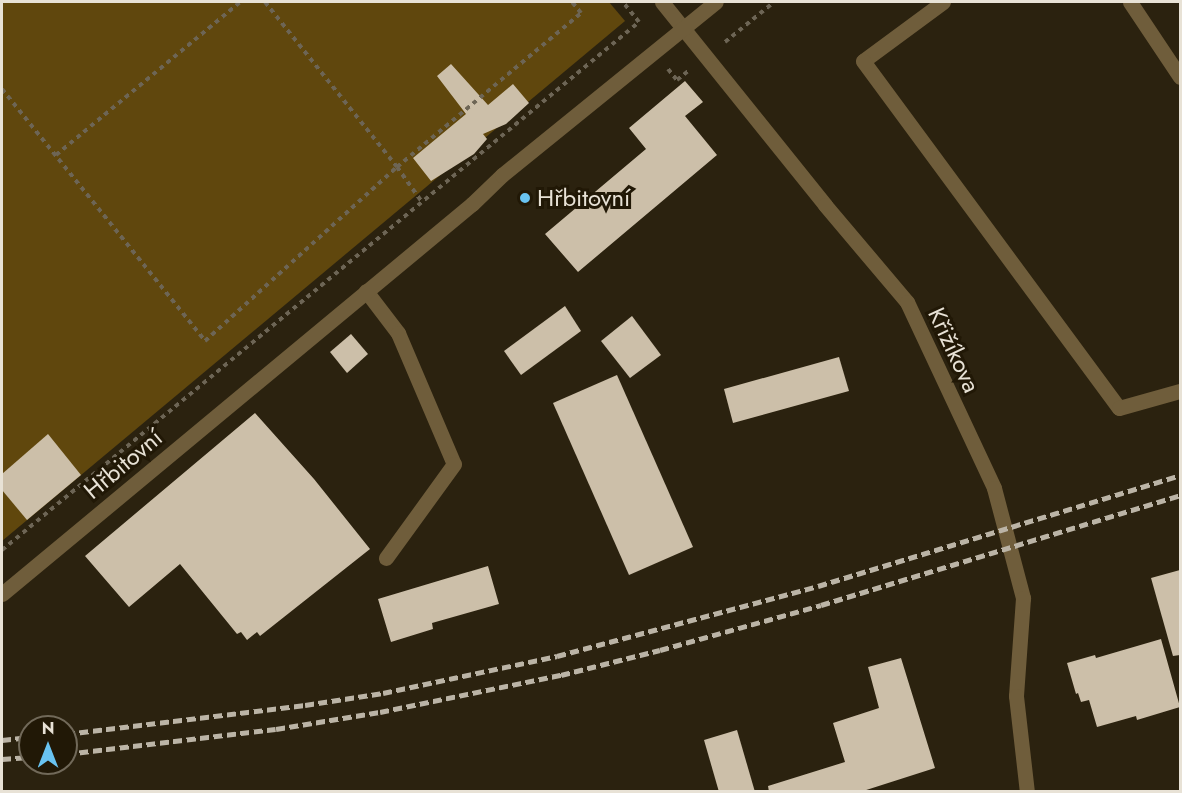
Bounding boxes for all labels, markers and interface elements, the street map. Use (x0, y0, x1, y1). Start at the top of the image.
place label: Hřbitovní (537, 184, 630, 212)
marker: Hřbitovní (518, 191, 532, 205)
street label: Křižíkova (922, 303, 986, 397)
street label: Hřbitovní (78, 423, 168, 505)
north arrow (18, 715, 78, 775)
text: N (42, 717, 54, 740)

